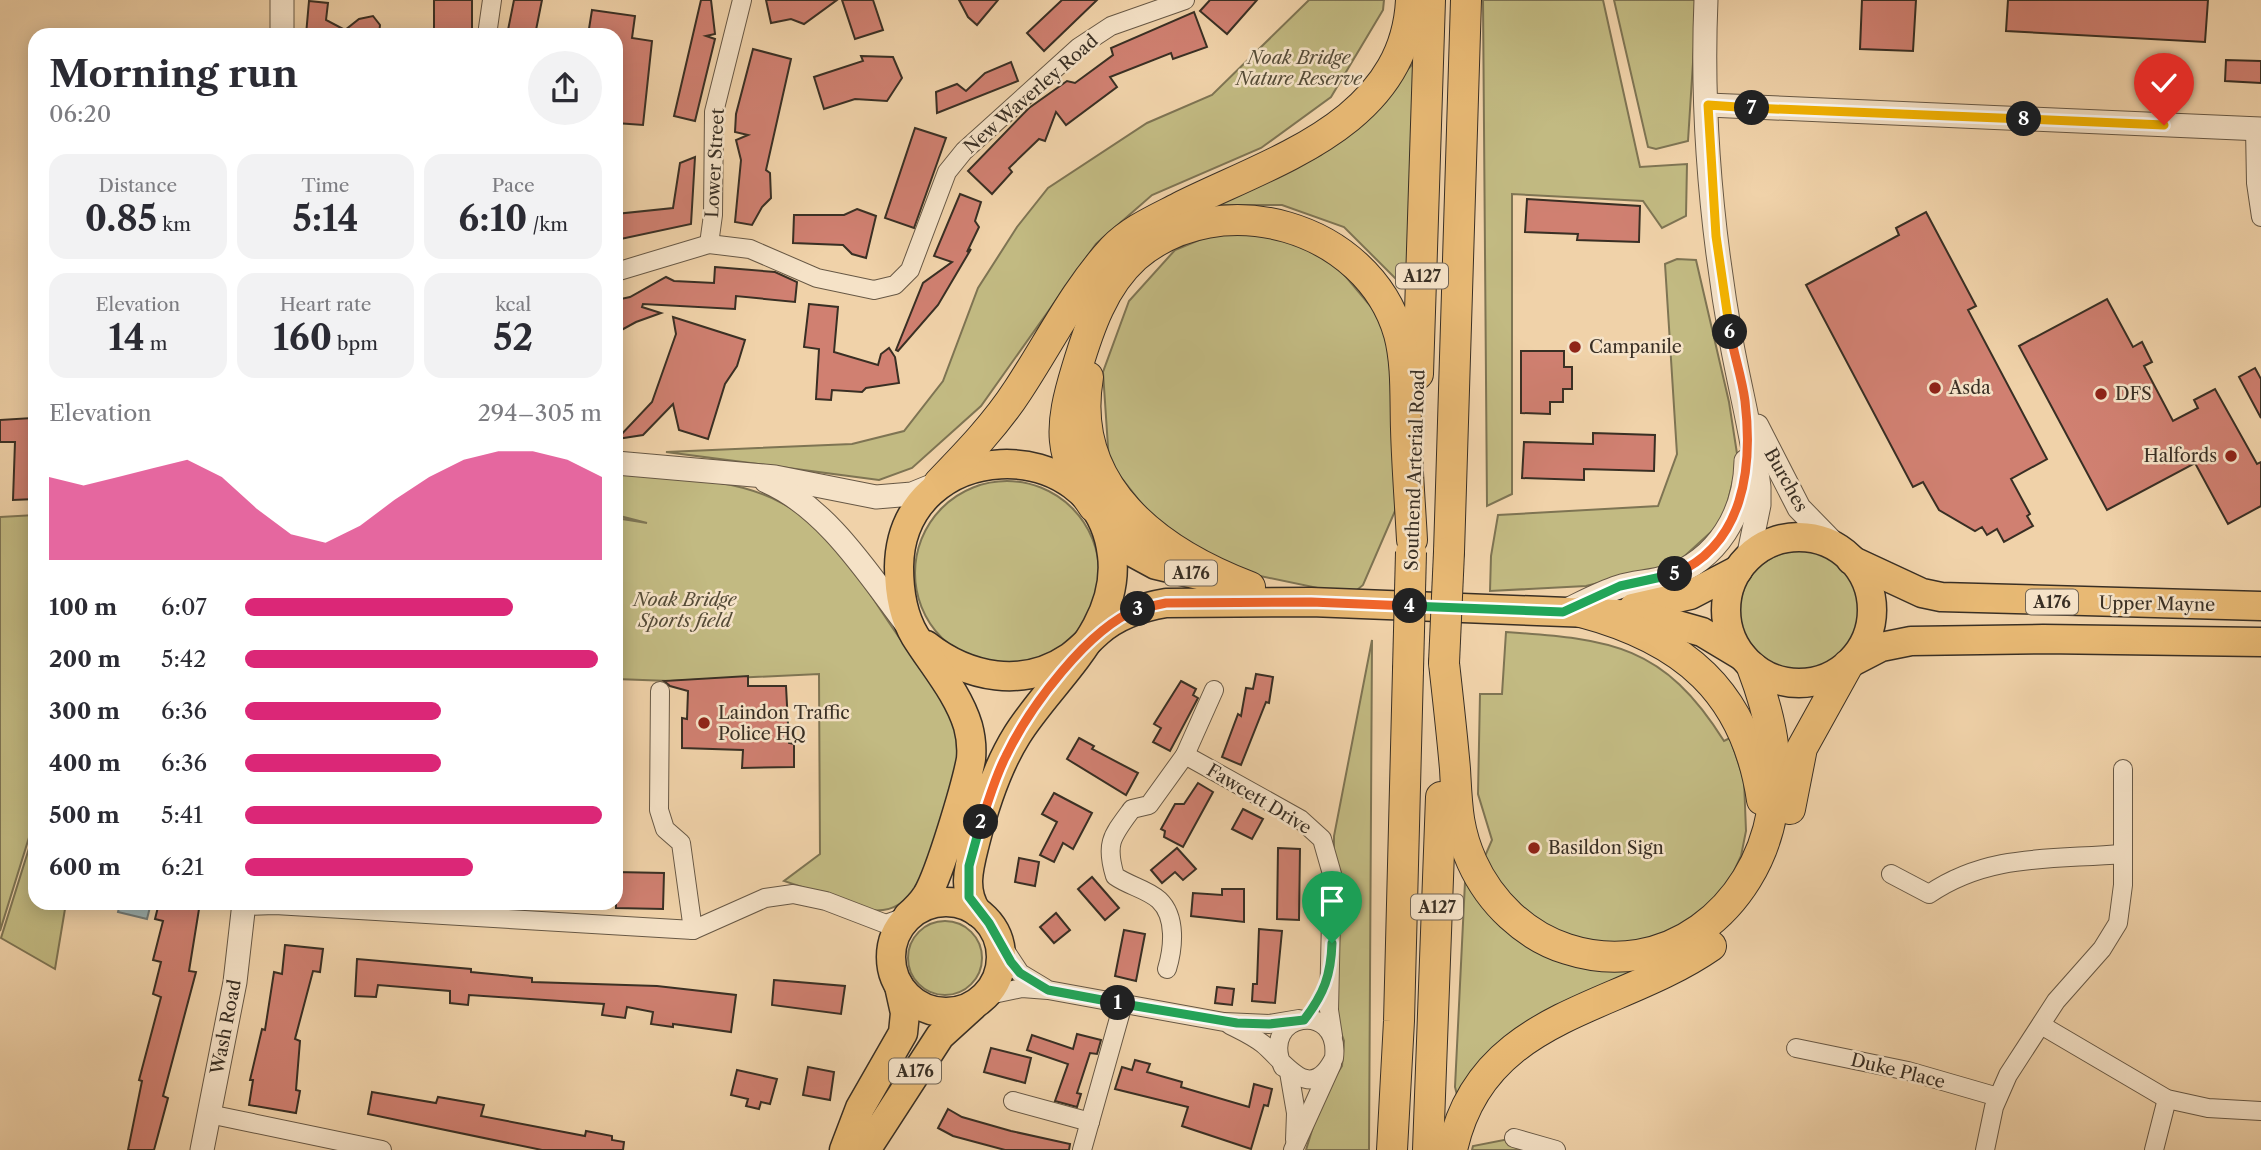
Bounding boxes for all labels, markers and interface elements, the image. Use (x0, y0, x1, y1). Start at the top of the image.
street label: New Waverley Road (959, 30, 1103, 158)
park label: Noak Bridge Nature Reserve (1234, 47, 1363, 90)
text: Morning run (49, 50, 298, 97)
button: share (528, 51, 602, 125)
pin (2134, 53, 2194, 125)
icon: check (2145, 64, 2183, 102)
pin: 7 (1734, 90, 1770, 126)
text: 7 (1747, 96, 1756, 119)
text: 06:20 (49, 100, 111, 128)
pin: 8 (2007, 102, 2042, 136)
street label: Lower Street (701, 107, 729, 218)
text: 8 (2018, 107, 2029, 130)
text: Distance (99, 174, 177, 197)
text: Time (301, 174, 350, 197)
text: Pace (492, 174, 535, 197)
text: 0.85 (85, 197, 157, 240)
text: 5:14 (292, 197, 359, 240)
text: 6:10 (458, 197, 527, 240)
text: km (157, 213, 191, 236)
text: /km (527, 213, 568, 236)
road number: A127 (1396, 264, 1448, 288)
text: Elevation (95, 293, 180, 316)
text: Heart rate (280, 293, 371, 316)
text: kcal (495, 293, 531, 316)
pin: 6 (1712, 314, 1748, 350)
text: 14 (108, 316, 145, 359)
text: 160 (273, 316, 332, 359)
text: 52 (493, 316, 533, 359)
text: 6 (1724, 320, 1735, 343)
text: m (145, 332, 167, 355)
text: bpm (332, 332, 378, 355)
place label: Campanile (1589, 336, 1682, 358)
marker: Campanile (1567, 339, 1583, 355)
street label: Southend Arterial Road (1400, 369, 1430, 571)
place label: Asda (1948, 377, 1991, 399)
marker: Asda (1927, 380, 1943, 396)
place label: DFS (2115, 383, 2152, 405)
marker: DFS (2093, 386, 2109, 402)
text: Elevation (49, 399, 152, 427)
text: 294–305 m (478, 399, 602, 427)
street label: Burches (1759, 444, 1813, 516)
place label: Halfords (2143, 445, 2217, 467)
marker: Halfords (2223, 448, 2239, 464)
pin: 5 (1658, 556, 1692, 592)
road number: A176 (1165, 560, 1217, 586)
text: 5 (1669, 562, 1680, 585)
pin: 4 (1392, 588, 1428, 624)
park label: Noak Bridge Sports field (632, 589, 738, 632)
road number: A176 (2026, 590, 2078, 614)
pin: 3 (1120, 592, 1156, 626)
street label: Upper Mayne (2099, 592, 2215, 616)
text: 100 m (49, 593, 117, 621)
text: 6:07 (161, 593, 207, 621)
text: 4 (1404, 594, 1415, 617)
text: 3 (1132, 597, 1143, 620)
text: 200 m (49, 645, 121, 673)
text: 5:42 (161, 645, 206, 673)
text: 300 m (49, 697, 120, 725)
text: 6:36 (161, 697, 207, 725)
place label: Laindon Traffic Police HQ (718, 702, 850, 745)
marker: Laindon Traffic Police HQ (696, 715, 712, 731)
text: 400 m (49, 749, 121, 777)
text: 6:36 (161, 749, 207, 777)
street label: Fawcett Drive (1203, 759, 1315, 839)
text: 500 m (49, 801, 120, 829)
text: 5:41 (161, 801, 203, 829)
pin: 2 (964, 804, 998, 840)
text: 2 (975, 810, 986, 833)
place label: Basildon Sign (1548, 837, 1664, 859)
marker: Basildon Sign (1526, 840, 1542, 856)
text: 600 m (49, 853, 121, 881)
text: 6:21 (161, 853, 204, 881)
pin (1302, 871, 1362, 943)
icon: arrive (1313, 882, 1351, 920)
road number: A127 (1411, 894, 1463, 920)
street label: Wash Road (206, 978, 246, 1077)
pin: 1 (1100, 986, 1136, 1020)
text: 1 (1113, 991, 1122, 1014)
street label: Duke Place (1849, 1049, 1947, 1093)
road number: A176 (889, 1058, 941, 1084)

